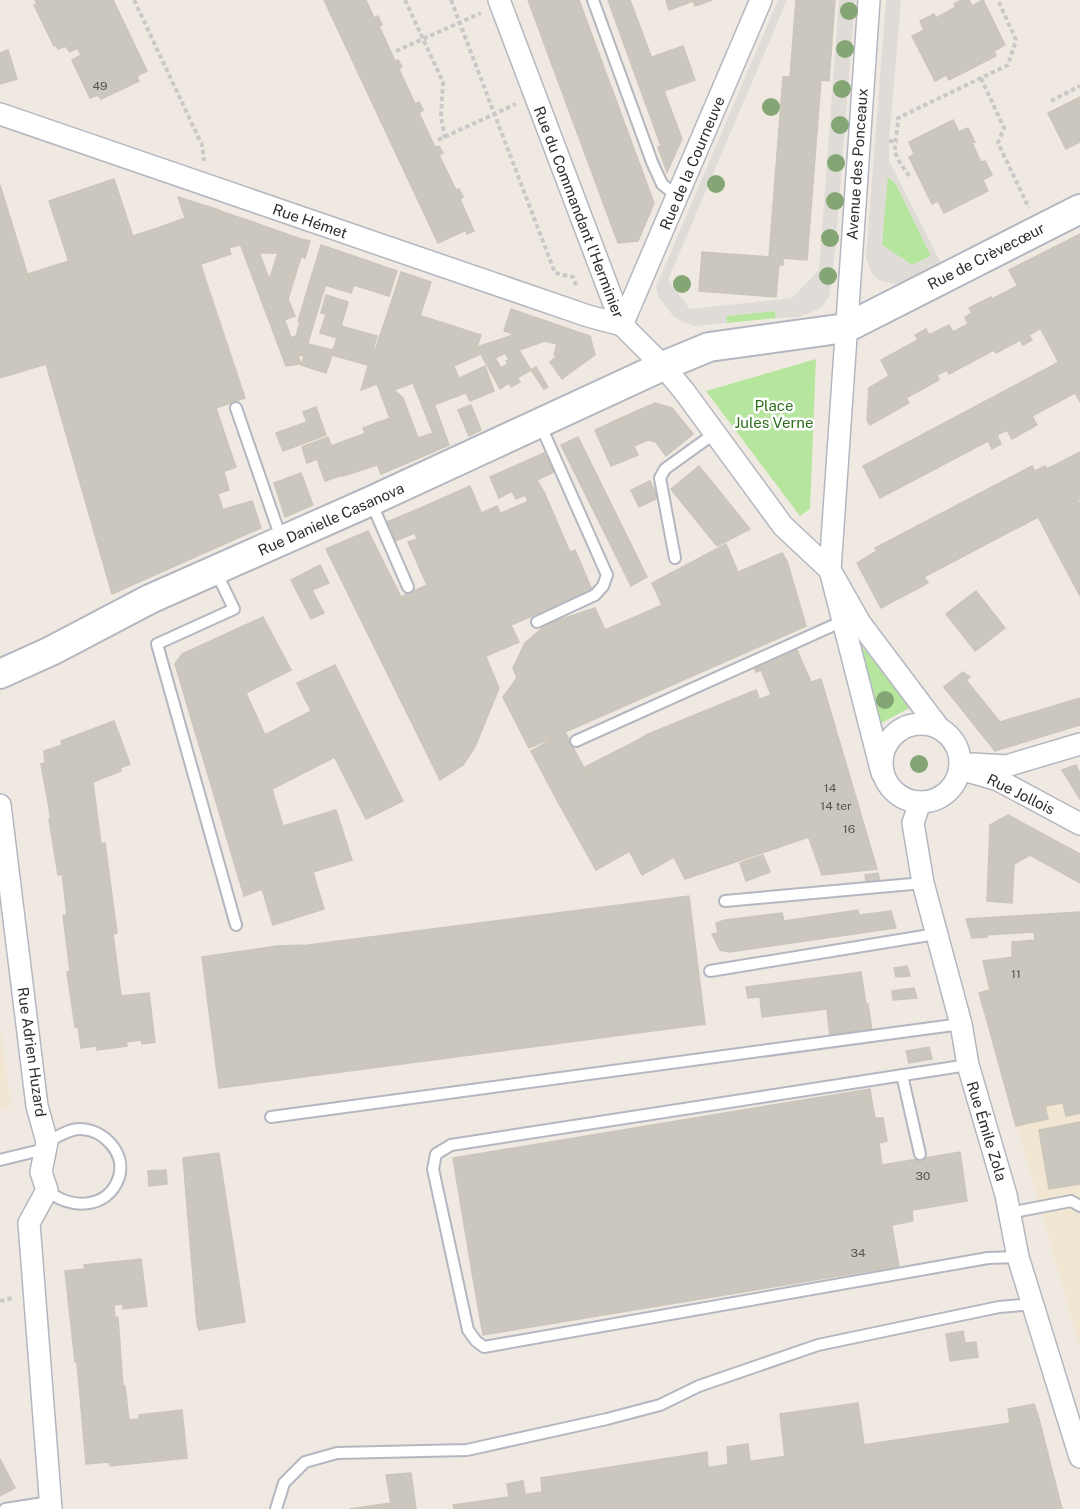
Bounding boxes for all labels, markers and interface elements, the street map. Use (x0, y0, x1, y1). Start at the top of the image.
house number: 49 (92, 79, 108, 93)
street label: Avenue des Ponceaux (843, 88, 871, 240)
street label: Rue de la Courneuve (656, 94, 728, 232)
street label: Rue du Commandant l'Herminier (531, 104, 627, 320)
street label: Rue Hémet (271, 200, 350, 242)
street label: Rue de Crèvecœur (925, 219, 1047, 293)
park label: Place Jules Verne (734, 397, 814, 431)
street label: Rue Danielle Casanova (255, 479, 407, 559)
street label: Rue Jollois (984, 770, 1058, 818)
house number: 14 (824, 781, 837, 795)
house number: 14 ter (820, 799, 852, 813)
house number: 16 (843, 822, 855, 836)
house number: 11 (1011, 967, 1021, 981)
street label: Rue Adrien Huzard (14, 986, 50, 1118)
street label: Rue Émile Zola (964, 1079, 1010, 1183)
house number: 30 (916, 1169, 930, 1183)
house number: 34 (850, 1246, 866, 1260)

